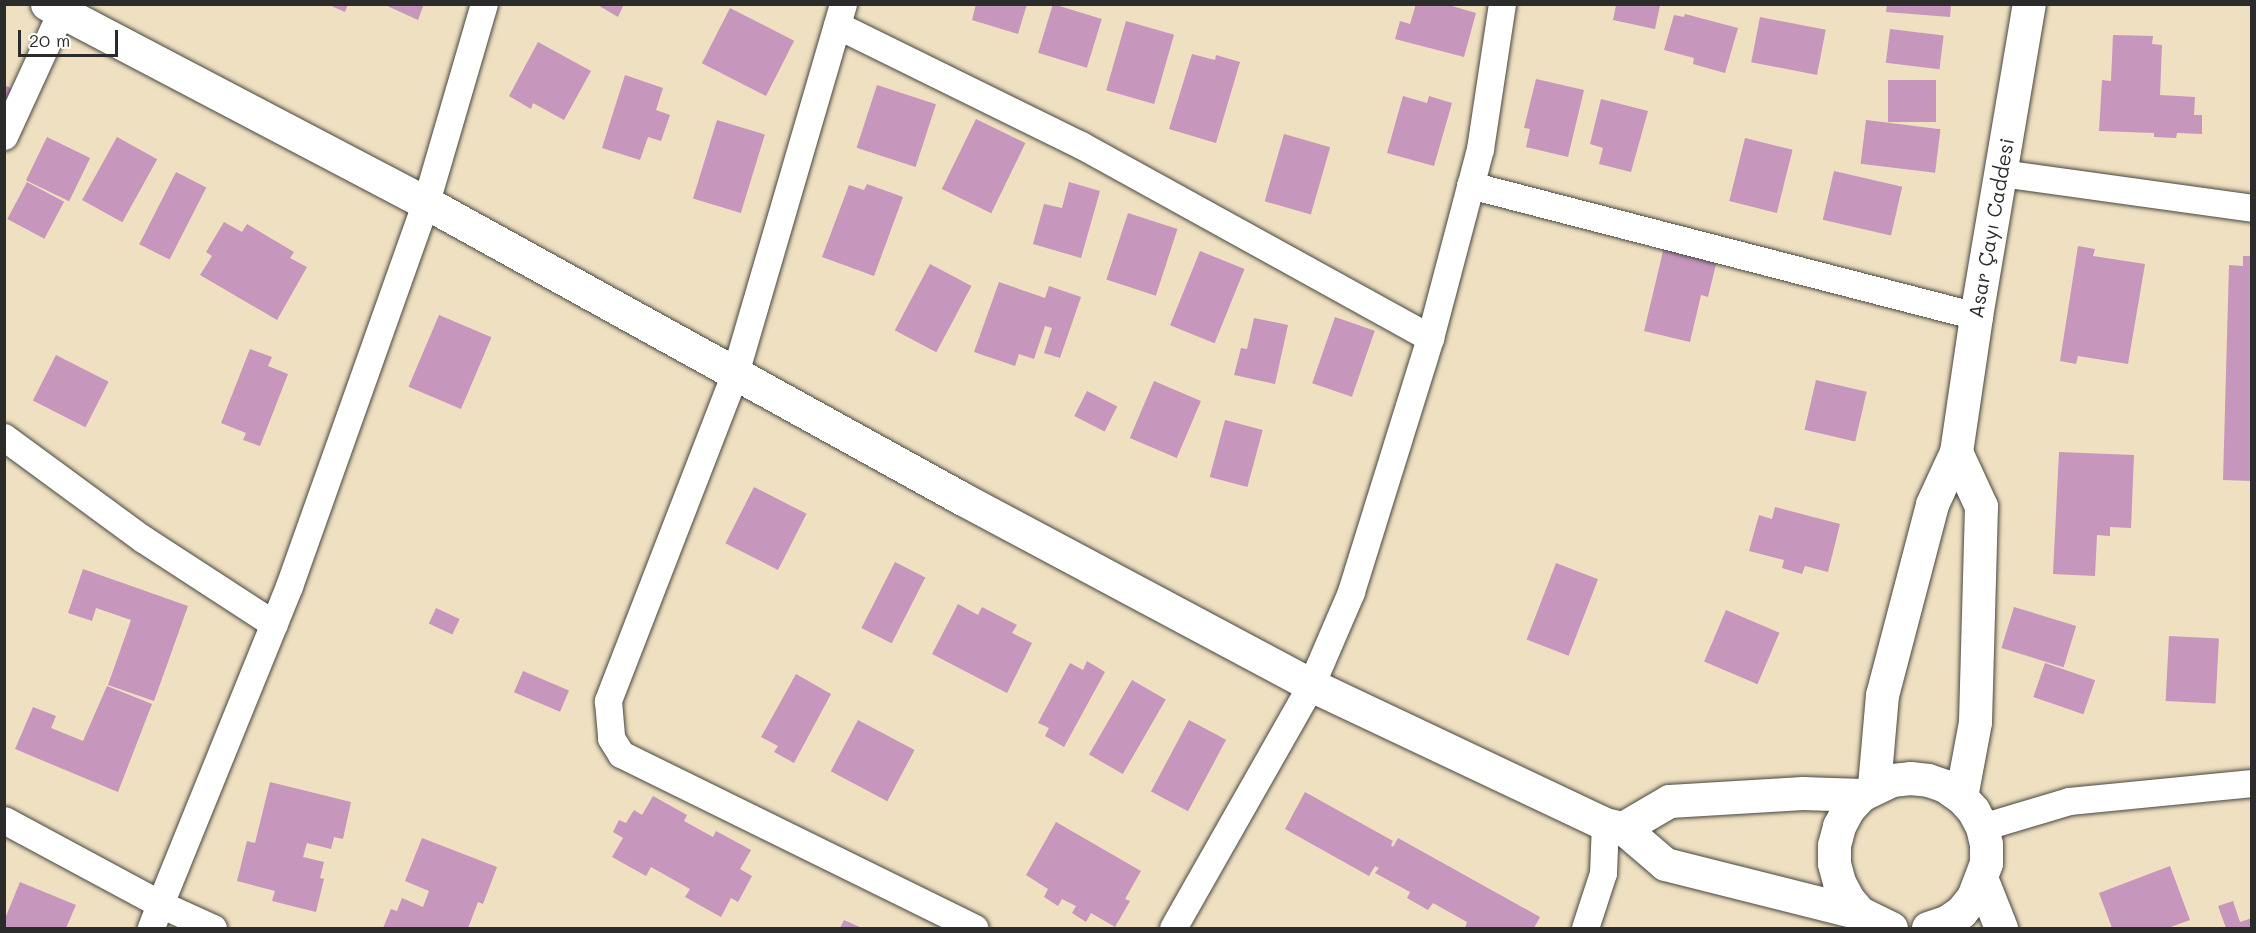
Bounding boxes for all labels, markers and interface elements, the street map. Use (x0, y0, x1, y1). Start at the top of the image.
scale bar (21, 18, 122, 56)
text: 20 m (29, 28, 70, 52)
street label: Asar Çayı Caddesi (1963, 136, 2019, 320)

